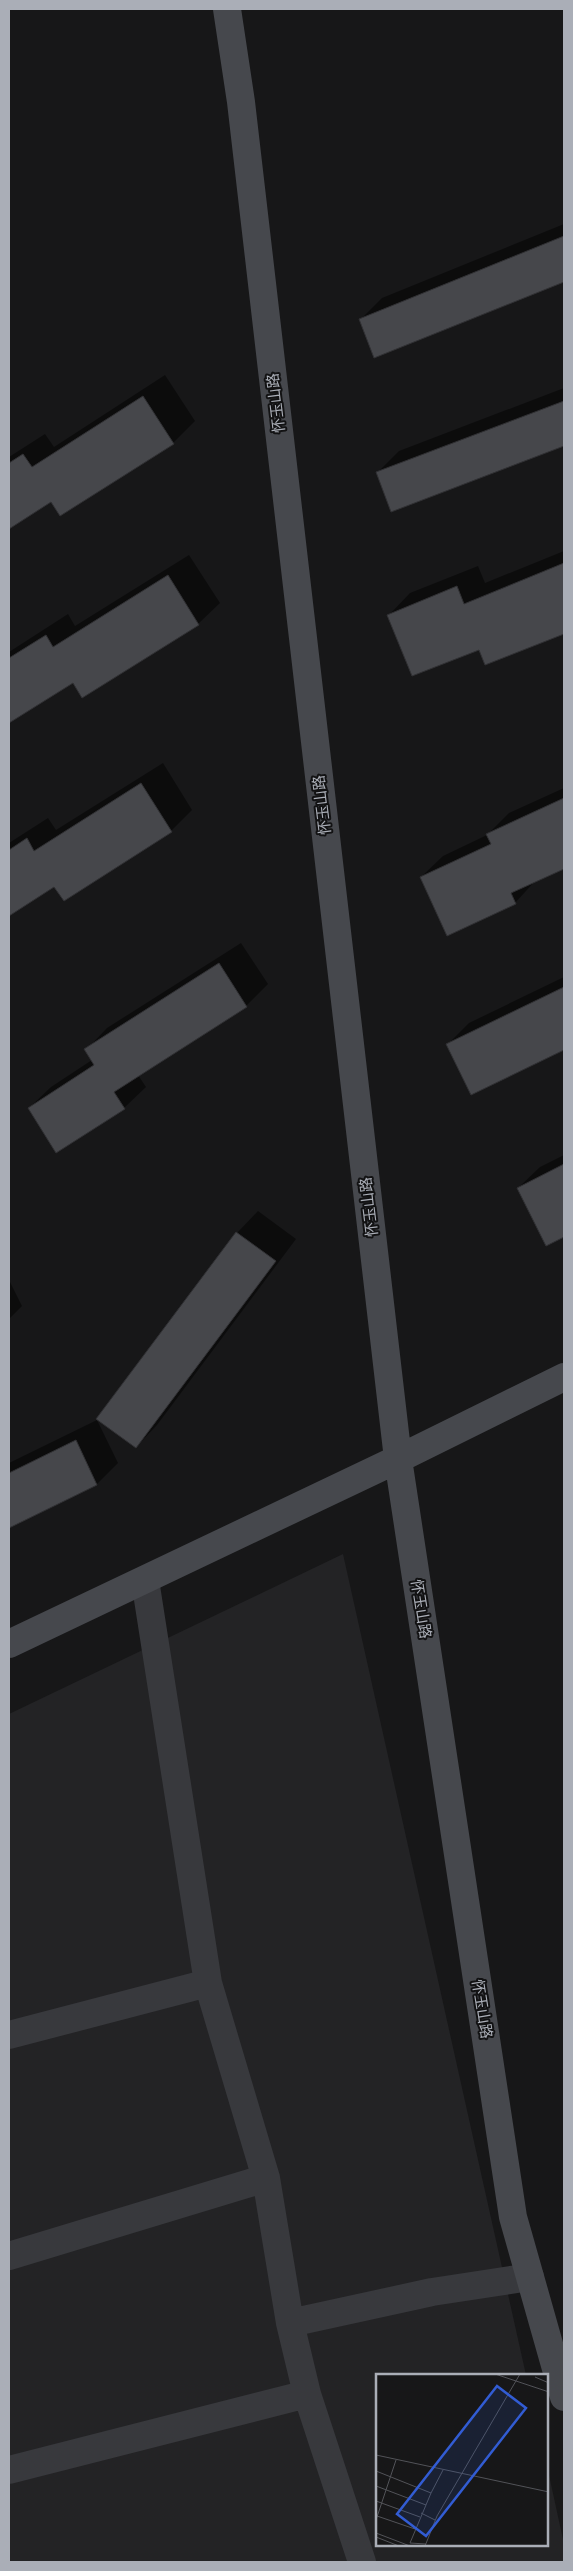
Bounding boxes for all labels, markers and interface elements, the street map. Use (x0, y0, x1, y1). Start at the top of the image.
street label: 怀玉山路 (263, 372, 289, 434)
street label: 怀玉山路 (309, 774, 335, 836)
street label: 怀玉山路 (356, 1176, 382, 1238)
street label: 怀玉山路 (407, 1578, 435, 1640)
street label: 怀玉山路 (468, 1978, 496, 2040)
inset map (376, 2374, 548, 2546)

